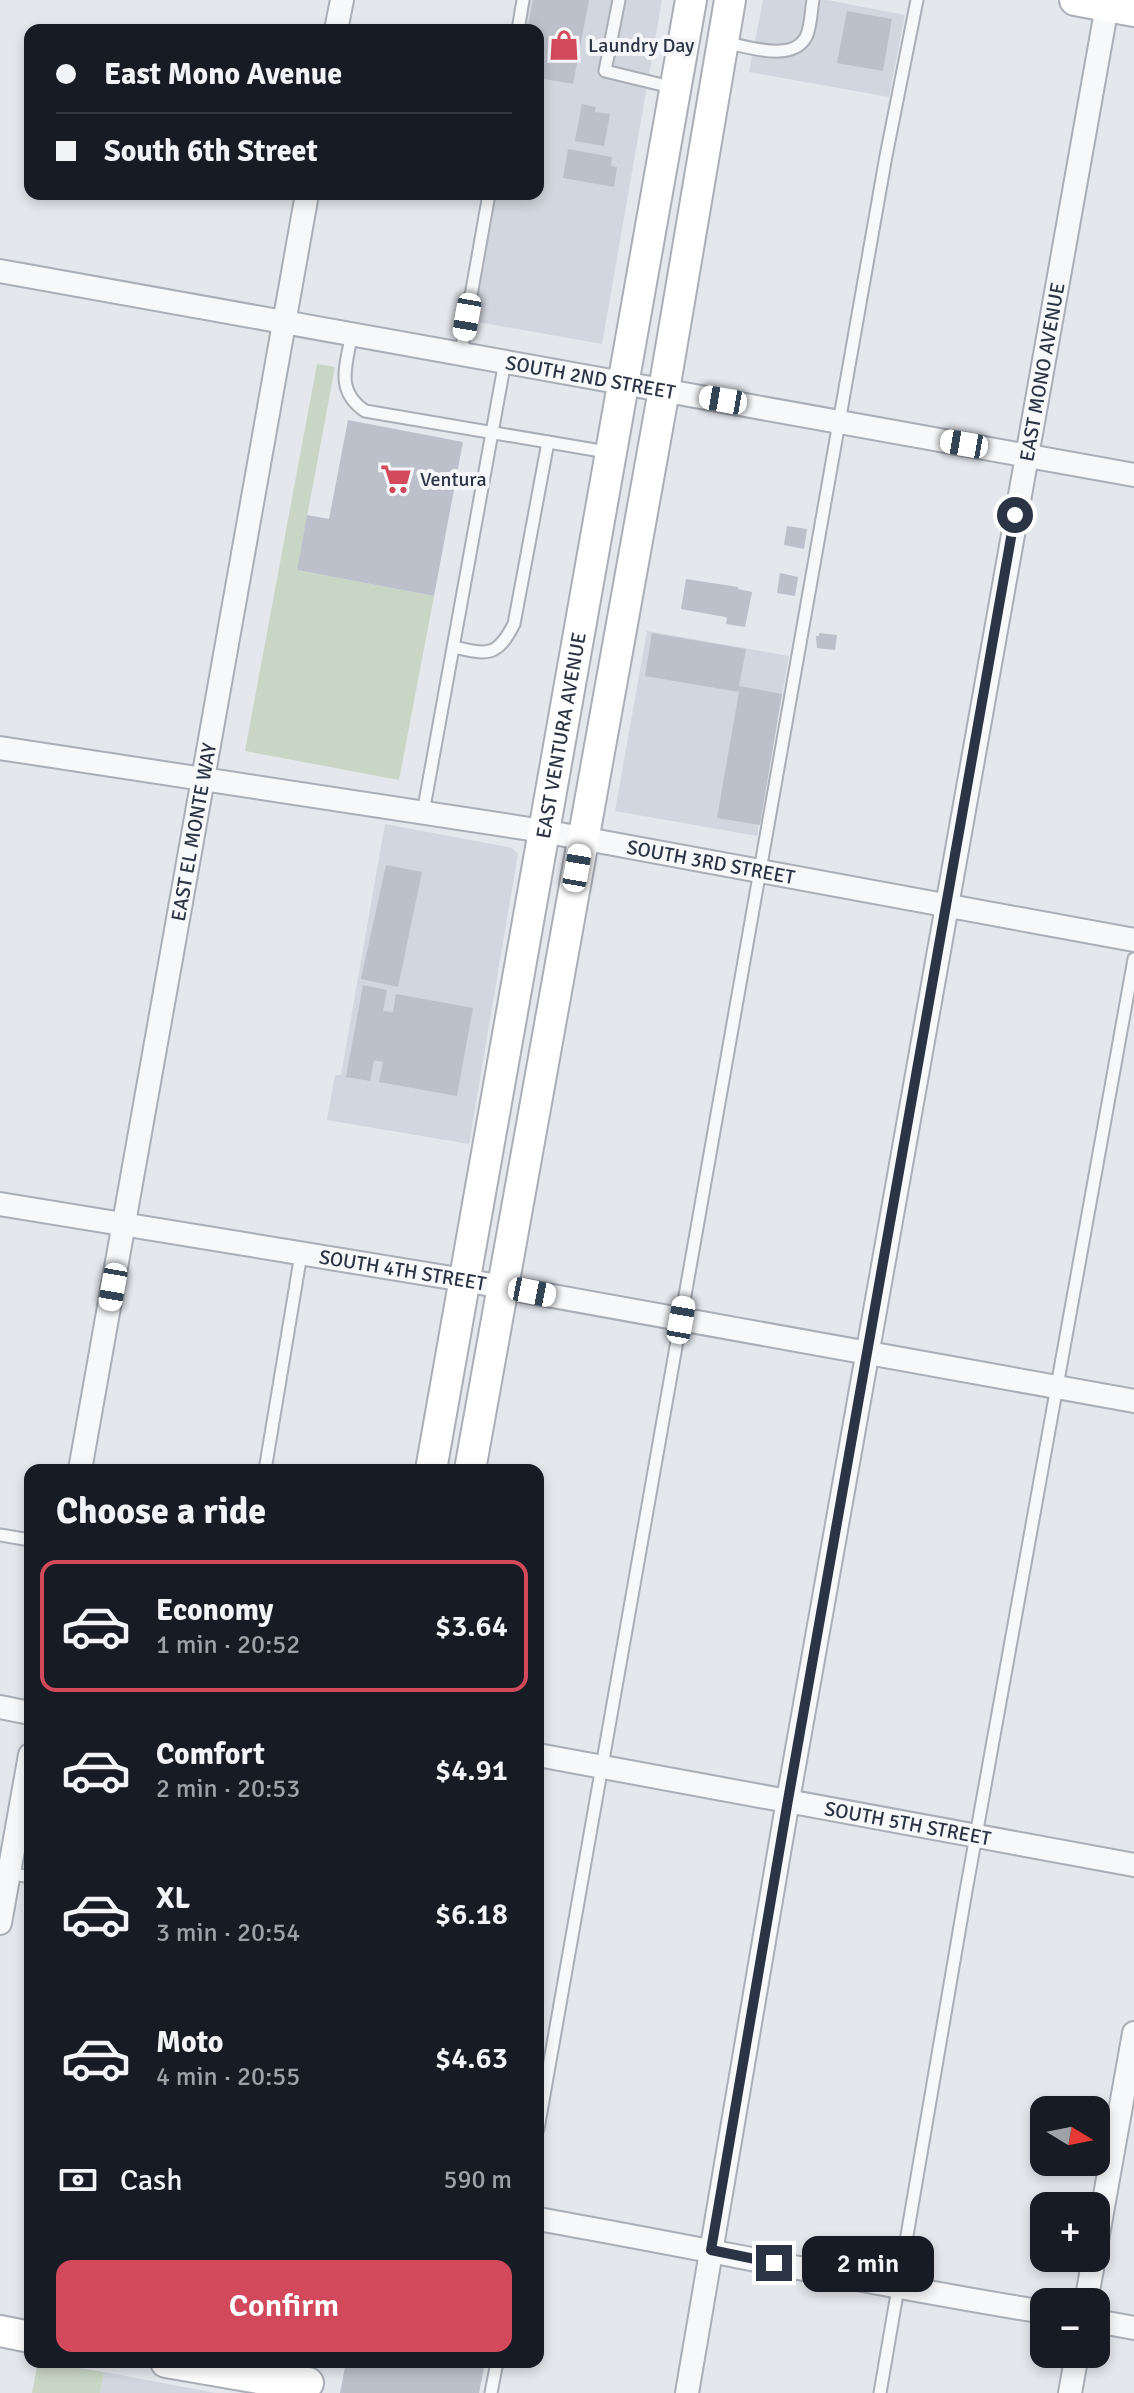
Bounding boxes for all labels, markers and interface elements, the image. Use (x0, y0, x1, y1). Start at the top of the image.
shop icon: Laundry Day (547, 28, 581, 62)
place label: Laundry Day (588, 33, 695, 58)
text: East Mono Avenue (104, 56, 342, 93)
text: South 6th Street (104, 133, 318, 170)
street label: EAST MONO AVENUE (1014, 281, 1071, 463)
car (451, 291, 483, 343)
street label: SOUTH 2ND STREET (504, 350, 677, 405)
car (697, 384, 749, 416)
car (938, 428, 990, 460)
supermarket icon: Ventura (379, 462, 413, 496)
place label: Ventura (420, 467, 487, 492)
route start (997, 497, 1033, 533)
street label: EAST VENTURA AVENUE (531, 630, 592, 841)
street label: EAST EL MONTE WAY (166, 741, 222, 923)
street label: SOUTH 3RD STREET (625, 835, 797, 890)
car (561, 842, 593, 894)
street label: SOUTH 4TH STREET (317, 1244, 488, 1297)
car (97, 1261, 129, 1313)
car (506, 1276, 558, 1308)
car (665, 1294, 697, 1346)
text: Choose a ride (56, 1489, 266, 1534)
icon: car (60, 1590, 132, 1662)
text: Economy (156, 1592, 273, 1629)
text: $3.64 (435, 1608, 508, 1645)
text: 1 min · 20:52 (156, 1629, 300, 1661)
icon: car (60, 1734, 132, 1806)
text: Comfort (156, 1736, 265, 1773)
text: $4.91 (435, 1752, 508, 1789)
text: 2 min · 20:53 (156, 1773, 300, 1805)
street label: SOUTH 5TH STREET (822, 1796, 993, 1851)
icon: car (60, 1878, 132, 1950)
text: XL (156, 1880, 190, 1917)
text: $6.18 (435, 1896, 508, 1933)
text: 3 min · 20:54 (156, 1917, 300, 1949)
icon: car (60, 2022, 132, 2094)
text: Moto (156, 2024, 223, 2061)
text: $4.63 (435, 2040, 508, 2077)
text: 4 min · 20:55 (156, 2061, 300, 2093)
north arrow (1030, 2096, 1110, 2176)
map controls (1030, 2096, 1110, 2368)
icon: cash (56, 2158, 100, 2202)
text: Cash (120, 2162, 183, 2199)
text: 590 m (443, 2164, 512, 2196)
button: + (1030, 2192, 1110, 2272)
callout: 2 min (802, 2235, 934, 2291)
route end (756, 2245, 792, 2281)
text: 2 min (837, 2248, 899, 2280)
button: Confirm (56, 2260, 512, 2352)
button: − (1030, 2288, 1110, 2368)

